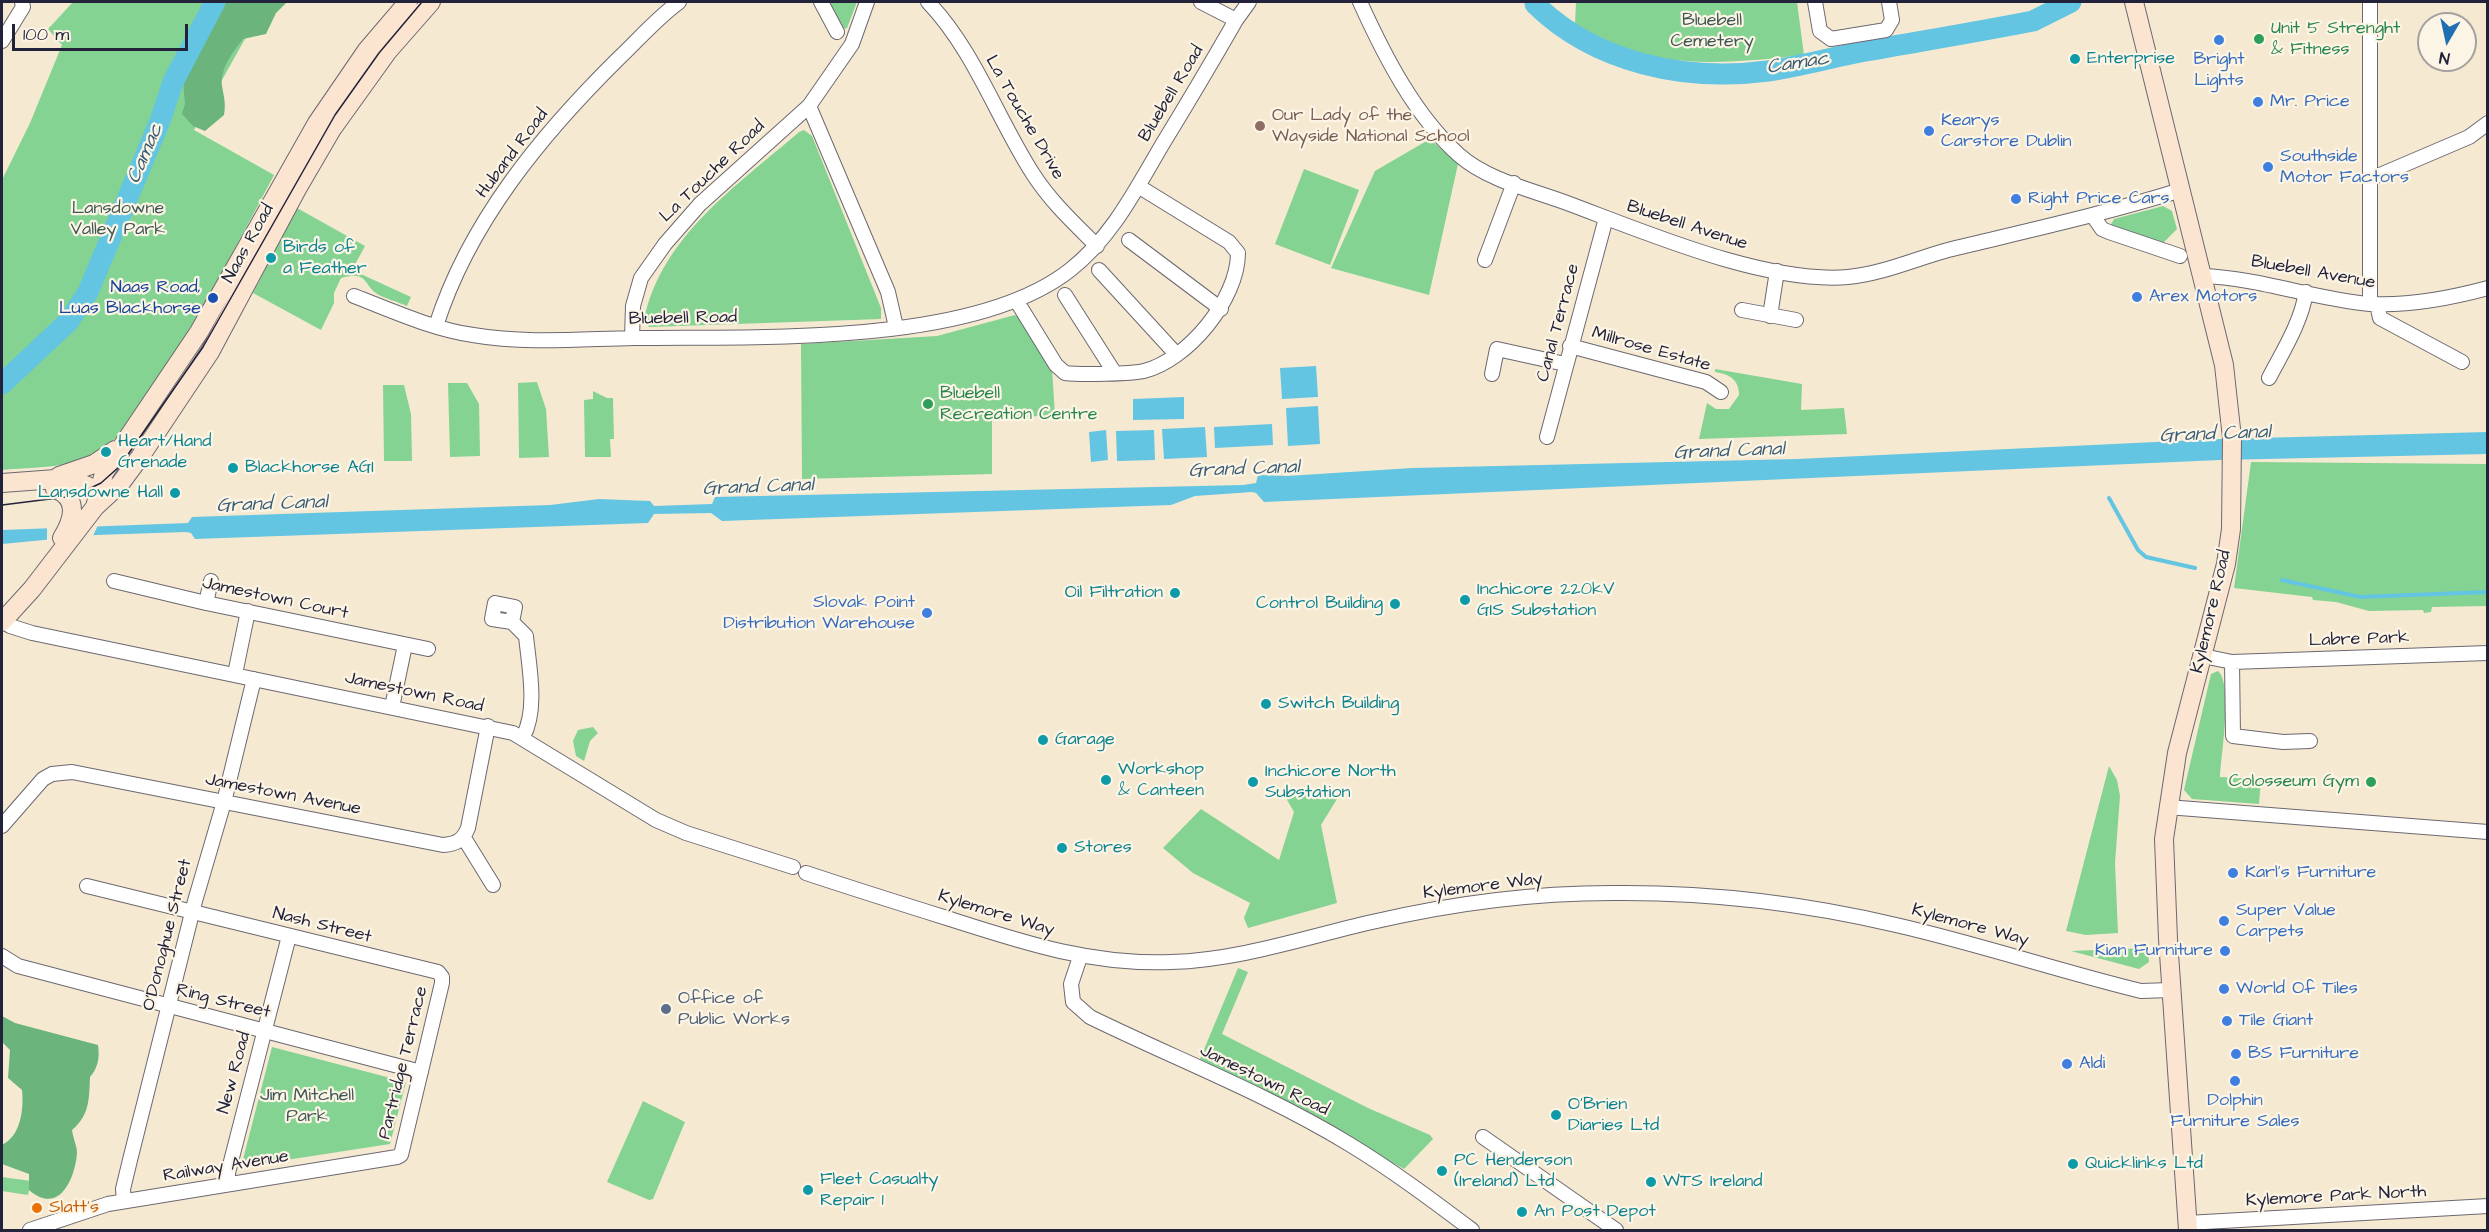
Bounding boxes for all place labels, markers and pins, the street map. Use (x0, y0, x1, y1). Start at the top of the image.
place label: Unit 5 Strenght & Fitness (2271, 18, 2400, 60)
marker: Unit 5 Strenght & Fitness (2252, 32, 2266, 46)
marker: Bright Lights (2212, 33, 2226, 47)
place label: Enterprise (2087, 48, 2175, 70)
place label: Bright Lights (2194, 49, 2244, 92)
marker: Enterprise (2068, 52, 2082, 66)
place label: Mr. Price (2270, 91, 2350, 113)
marker: Mr. Price (2251, 95, 2265, 109)
place label: Our Lady of the Wayside National School (1272, 105, 1470, 148)
place label: Kearys Carstore Dublin (1941, 110, 2072, 152)
marker: Our Lady of the Wayside National School (1253, 119, 1267, 133)
marker: Kearys Carstore Dublin (1922, 124, 1936, 138)
place label: Southside Motor Factors (2280, 146, 2409, 188)
marker: Southside Motor Factors (2261, 160, 2275, 174)
place label: Right Price Cars (2028, 188, 2170, 210)
marker: Right Price Cars (2009, 192, 2023, 206)
place label: Birds of a Feather (283, 237, 367, 280)
marker: Birds of a Feather (264, 251, 278, 265)
place label: Naas Road, Luas Blackhorse (59, 277, 201, 320)
place label: Arex Motors (2149, 286, 2257, 308)
marker: Arex Motors (2130, 290, 2144, 304)
marker: Naas Road, Luas Blackhorse (206, 291, 220, 305)
place label: Bluebell Recreation Centre (940, 383, 1098, 426)
marker: Bluebell Recreation Centre (921, 397, 935, 411)
place label: Heart/Hand Grenade (118, 431, 211, 474)
marker: Heart/Hand Grenade (99, 445, 113, 459)
place label: Blackhorse AGI (245, 457, 374, 479)
marker: Blackhorse AGI (226, 461, 240, 475)
place label: Lansdowne Hall (38, 482, 163, 504)
marker: Lansdowne Hall (168, 486, 182, 500)
place label: Inchicore 220kV GIS Substation (1477, 579, 1614, 622)
place label: Oil Filtration (1065, 582, 1163, 604)
marker: Oil Filtration (1168, 586, 1182, 600)
place label: Slovak Point Distribution Warehouse (723, 592, 915, 634)
place label: Control Building (1256, 593, 1383, 615)
marker: Inchicore 220kV GIS Substation (1458, 593, 1472, 607)
marker: Control Building (1388, 597, 1402, 611)
marker: Slovak Point Distribution Warehouse (920, 606, 934, 620)
place label: Switch Building (1278, 693, 1399, 715)
marker: Switch Building (1259, 697, 1273, 711)
place label: Garage (1055, 729, 1115, 751)
marker: Garage (1036, 733, 1050, 747)
place label: Workshop & Canteen (1118, 759, 1204, 802)
place label: Inchicore North Substation (1265, 761, 1396, 804)
place label: Colosseum Gym (2229, 771, 2359, 793)
marker: Workshop & Canteen (1099, 773, 1113, 787)
marker: Inchicore North Substation (1246, 775, 1260, 789)
marker: Colosseum Gym (2364, 775, 2378, 789)
place label: Stores (1074, 837, 1132, 859)
marker: Stores (1055, 841, 1069, 855)
place label: Karl's Furniture (2245, 862, 2376, 884)
marker: Karl's Furniture (2226, 866, 2240, 880)
place label: Super Value Carpets (2236, 900, 2336, 942)
marker: Super Value Carpets (2217, 914, 2231, 928)
place label: Kian Furniture (2095, 940, 2213, 962)
marker: Kian Furniture (2218, 944, 2232, 958)
place label: World Of Tiles (2236, 978, 2358, 1000)
marker: World Of Tiles (2217, 982, 2231, 996)
place label: Office of Public Works (678, 988, 790, 1030)
marker: Office of Public Works (659, 1002, 673, 1016)
place label: Tile Giant (2239, 1010, 2313, 1032)
marker: Tile Giant (2220, 1014, 2234, 1028)
place label: BS Furniture (2248, 1043, 2359, 1065)
marker: BS Furniture (2229, 1047, 2243, 1061)
place label: Aldi (2079, 1053, 2105, 1075)
marker: Aldi (2060, 1057, 2074, 1071)
marker: Dolphin Furniture Sales (2228, 1074, 2242, 1088)
place label: Dolphin Furniture Sales (2171, 1090, 2299, 1132)
place label: O'Brien Diaries Ltd (1568, 1094, 1659, 1136)
marker: O'Brien Diaries Ltd (1549, 1108, 1563, 1122)
place label: PC Henderson (Ireland) Ltd (1454, 1150, 1572, 1192)
place label: Quicklinks Ltd (2085, 1153, 2203, 1175)
marker: Quicklinks Ltd (2066, 1157, 2080, 1171)
marker: PC Henderson (Ireland) Ltd (1435, 1164, 1449, 1178)
place label: Fleet Casualty Repair 1 (820, 1169, 938, 1212)
place label: WTS Ireland (1663, 1171, 1763, 1193)
marker: WTS Ireland (1644, 1175, 1658, 1189)
marker: Fleet Casualty Repair 1 (801, 1183, 815, 1197)
place label: Slatt’s (49, 1197, 99, 1219)
marker: Slatt’s (30, 1201, 44, 1215)
place label: An Post Depot (1534, 1201, 1656, 1223)
marker: An Post Depot (1515, 1205, 1529, 1219)

